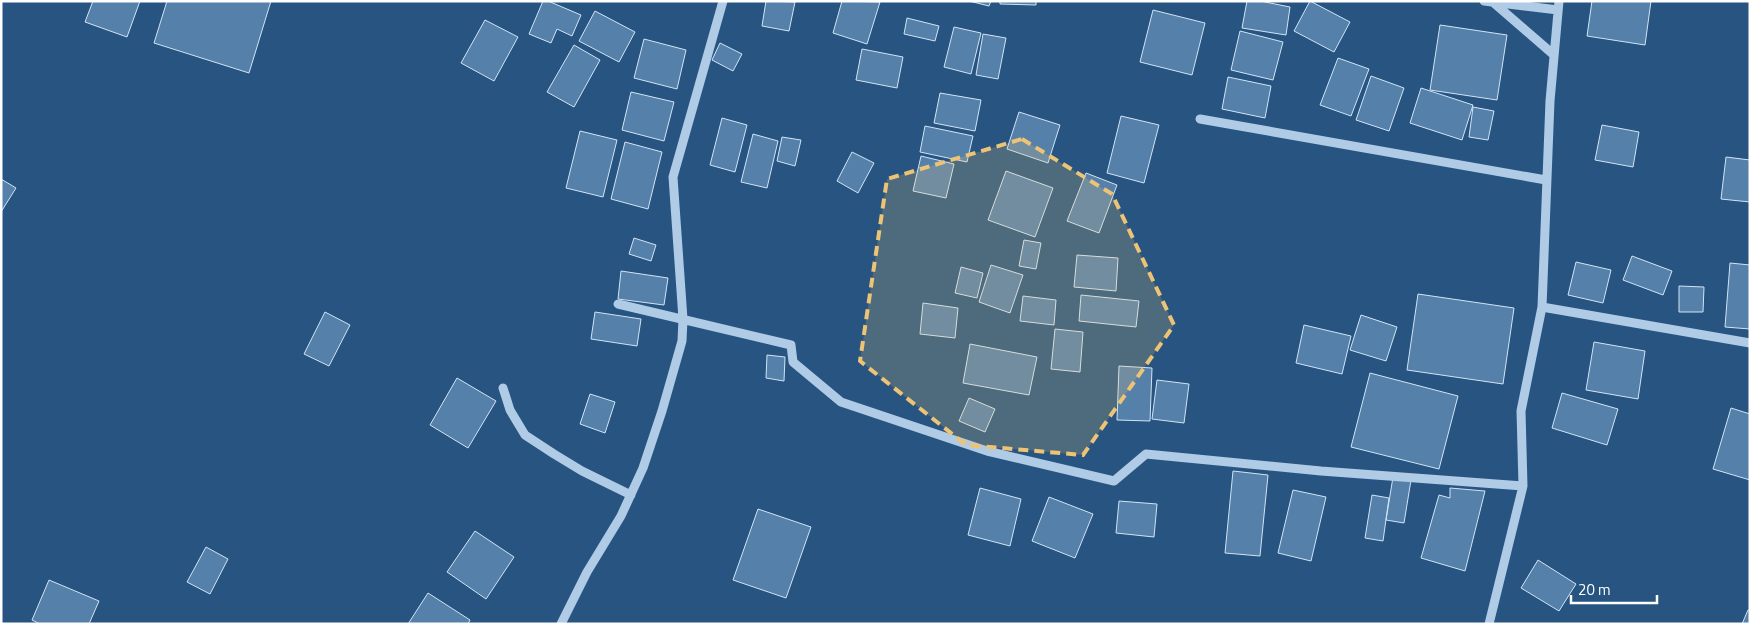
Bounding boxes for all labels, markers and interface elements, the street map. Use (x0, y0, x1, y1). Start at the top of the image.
scale bar (1571, 572, 1657, 604)
text: 20 m (1578, 578, 1611, 601)

